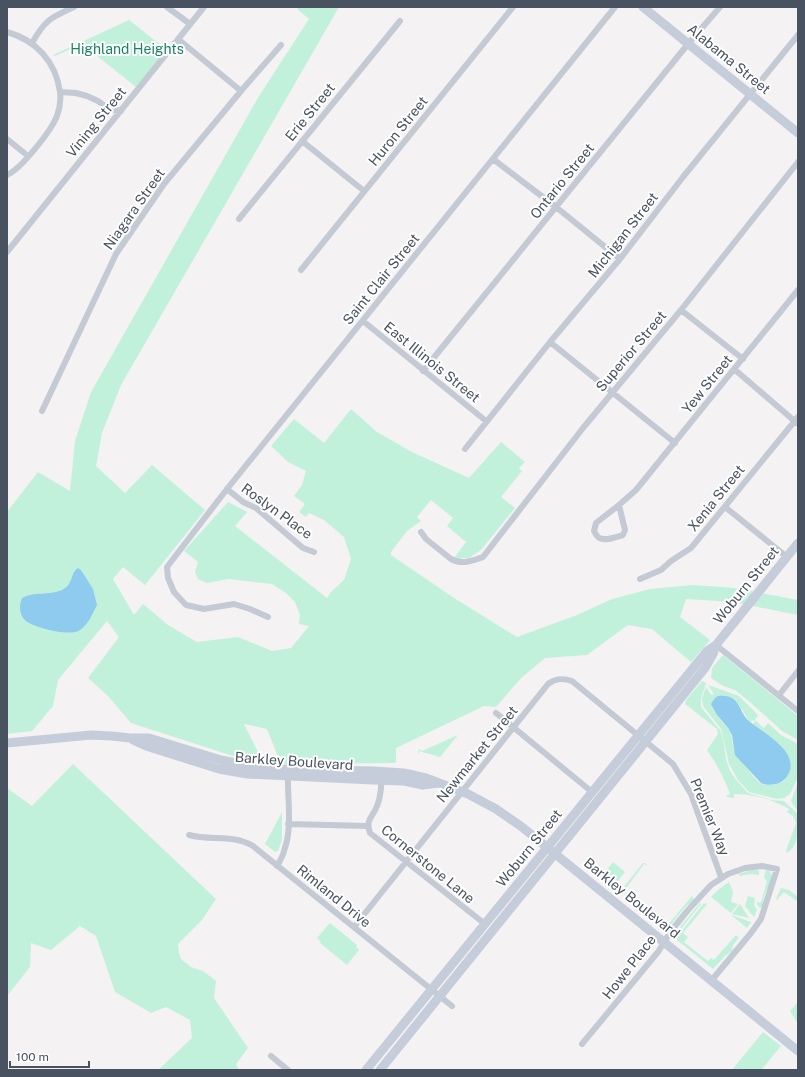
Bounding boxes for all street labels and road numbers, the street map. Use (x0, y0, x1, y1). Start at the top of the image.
street label: Alabama Street (684, 21, 774, 97)
street label: Erie Street (282, 80, 338, 144)
street label: Vining Street (63, 84, 129, 160)
street label: Huron Street (365, 93, 431, 169)
street label: Ontario Street (527, 140, 597, 222)
street label: Niagara Street (100, 165, 168, 253)
street label: Michigan Street (585, 189, 661, 281)
street label: Saint Clair Street (339, 230, 423, 328)
street label: Superior Street (593, 307, 669, 395)
street label: East Illinois Street (381, 318, 483, 406)
street label: Yew Street (679, 352, 735, 416)
street label: Xenia Street (684, 462, 748, 534)
street label: Roslyn Place (239, 480, 316, 542)
street label: Woburn Street (710, 543, 782, 627)
street label: Newmarket Street (433, 703, 521, 805)
street label: Barkley Boulevard (234, 749, 354, 773)
street label: Premier Way (687, 776, 733, 858)
street label: Woburn Street (493, 806, 565, 890)
street label: Cornerstone Lane (378, 821, 478, 907)
street label: Barkley Boulevard (581, 854, 683, 942)
street label: Rimland Drive (294, 861, 374, 931)
street label: Howe Place (599, 932, 659, 1002)

